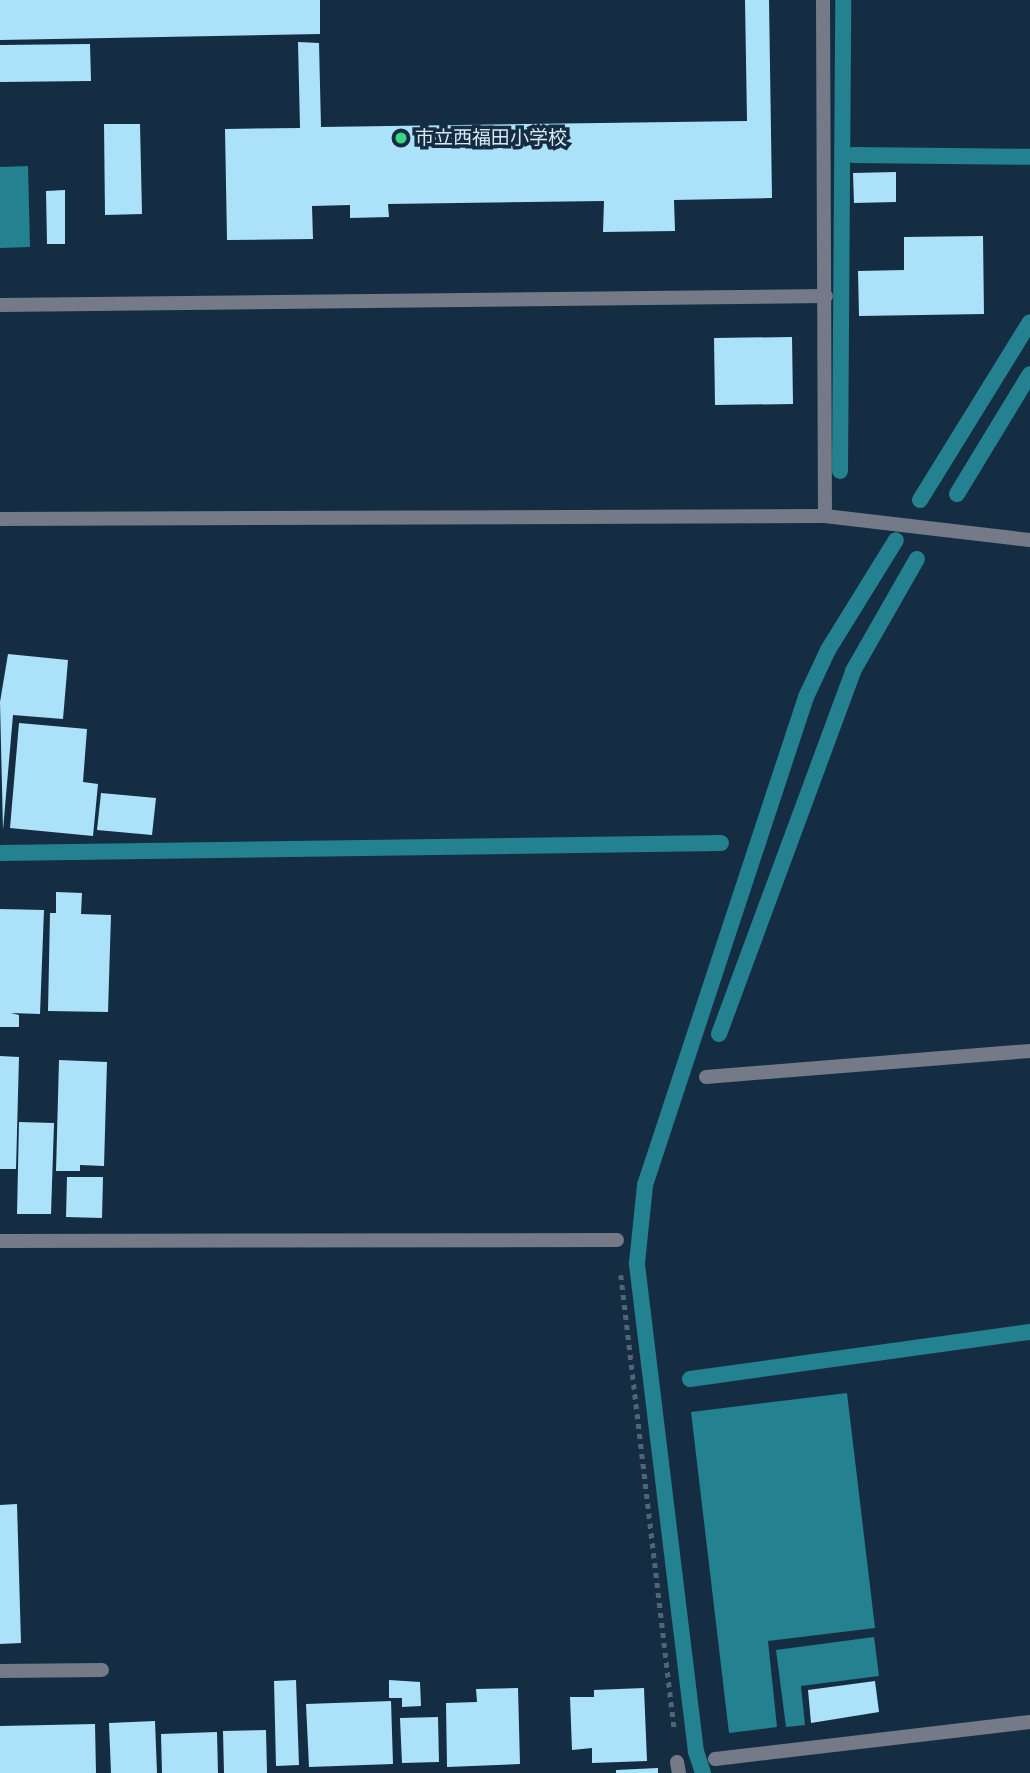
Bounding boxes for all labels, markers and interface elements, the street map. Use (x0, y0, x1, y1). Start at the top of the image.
place label: 市立西福田小学校 (415, 127, 567, 149)
marker: 市立西福田小学校 (393, 130, 409, 146)

